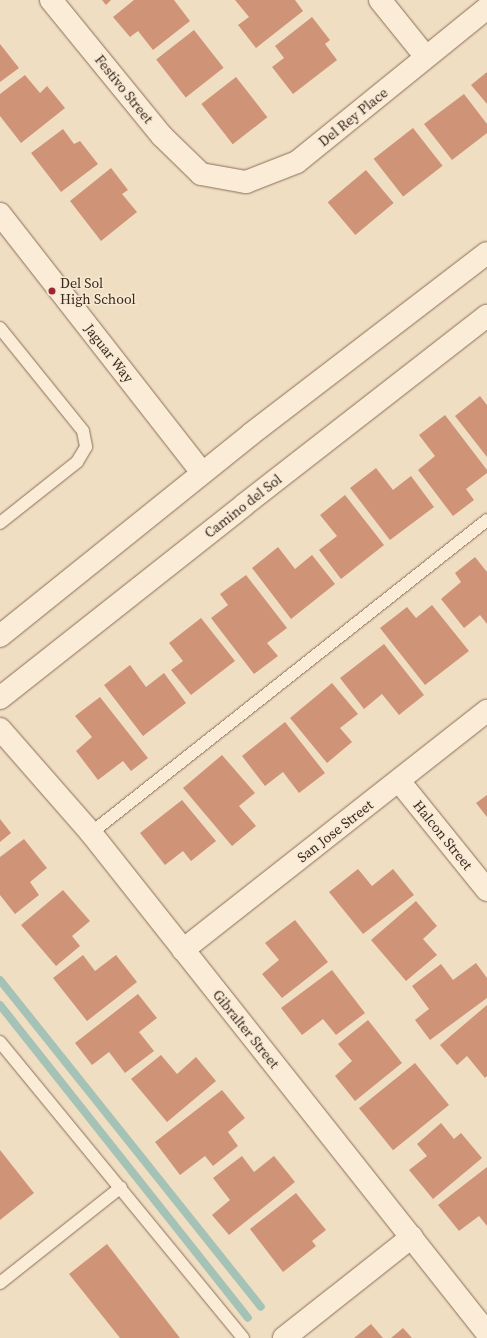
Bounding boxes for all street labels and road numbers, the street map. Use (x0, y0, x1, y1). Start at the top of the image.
street label: Festivo Street (91, 51, 157, 127)
street label: Del Rey Place (315, 84, 391, 150)
street label: Jaguar Way (81, 320, 137, 386)
street label: Camino del Sol (201, 471, 285, 541)
street label: San Jose Street (294, 796, 376, 866)
street label: Halcon Street (410, 797, 476, 873)
street label: Gibralter Street (209, 986, 283, 1072)

